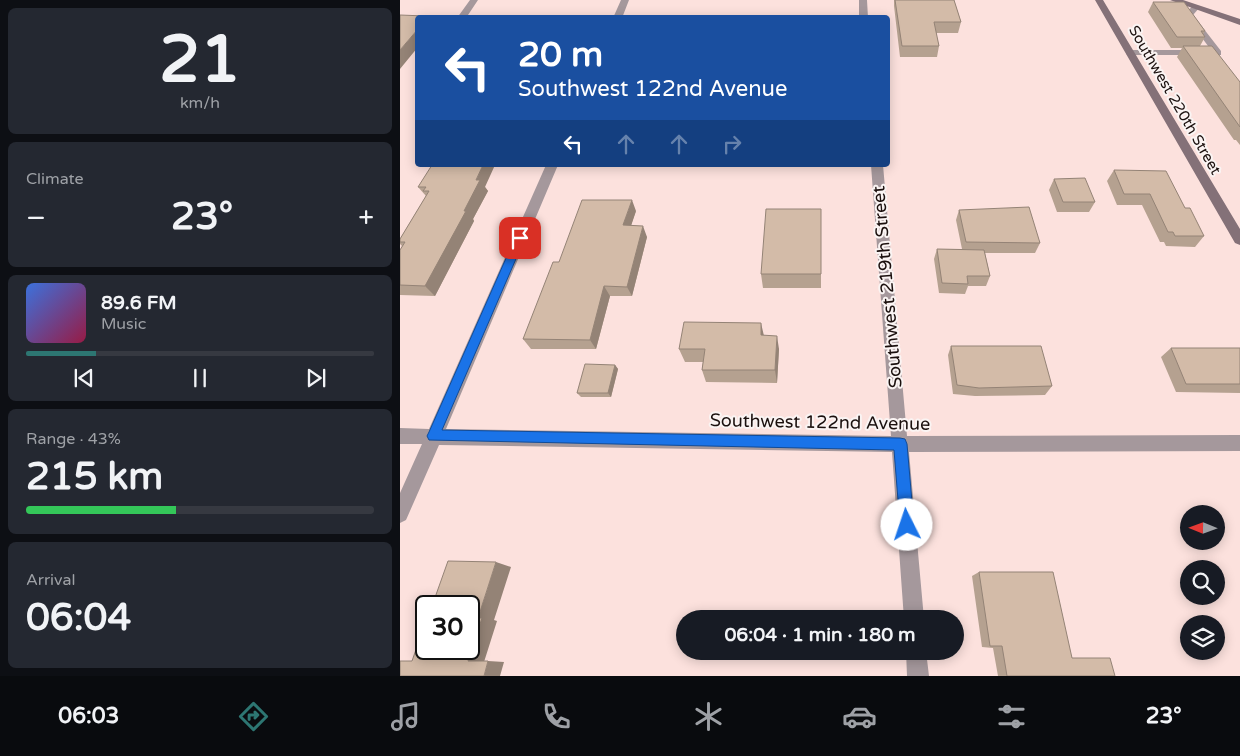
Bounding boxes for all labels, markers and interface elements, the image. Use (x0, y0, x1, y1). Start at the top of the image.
text: 21 (159, 21, 241, 100)
street label: Southwest 220th Street (1125, 22, 1225, 178)
text: 20 m (518, 34, 603, 76)
icon: left (435, 35, 500, 100)
text: Southwest 122nd Avenue (518, 76, 787, 102)
text: km/h (180, 93, 220, 113)
icon: left (559, 130, 587, 158)
icon: ahead (612, 130, 640, 158)
icon: ahead (665, 130, 693, 158)
icon: right (718, 130, 746, 158)
text: Climate (26, 169, 84, 189)
street label: Southwest 219th Street (867, 185, 907, 389)
text: 23° (171, 194, 233, 240)
text: − (26, 201, 46, 235)
text: + (358, 201, 374, 235)
pin (499, 217, 541, 259)
icon: arrive (506, 224, 534, 252)
text: 89.6 FM (101, 292, 177, 314)
text: Music (101, 314, 146, 334)
icon: previous (70, 364, 98, 392)
icon: pause (186, 364, 214, 392)
icon: next (302, 364, 330, 392)
street label: Southwest 122nd Avenue (710, 409, 930, 435)
text: Range · 43% (26, 429, 121, 449)
text: 215 km (26, 454, 163, 500)
position arrow (880, 498, 932, 550)
north arrow (1180, 505, 1225, 550)
map controls (1180, 505, 1225, 660)
button: search (1180, 560, 1225, 605)
text: Arrival (26, 570, 75, 590)
text: 06:04 (26, 595, 131, 641)
speed limit sign: 30 (415, 595, 480, 660)
button: layers (1180, 615, 1225, 660)
text: 06:04 · 1 min · 180 m (724, 624, 916, 646)
icon: directions (236, 699, 271, 734)
icon: music (388, 699, 423, 734)
icon: phone (539, 699, 574, 734)
icon: climate (691, 699, 726, 734)
icon: car (842, 699, 877, 734)
icon: filters (994, 699, 1029, 734)
text: 06:03 (58, 703, 119, 729)
text: 23° (1146, 703, 1182, 729)

